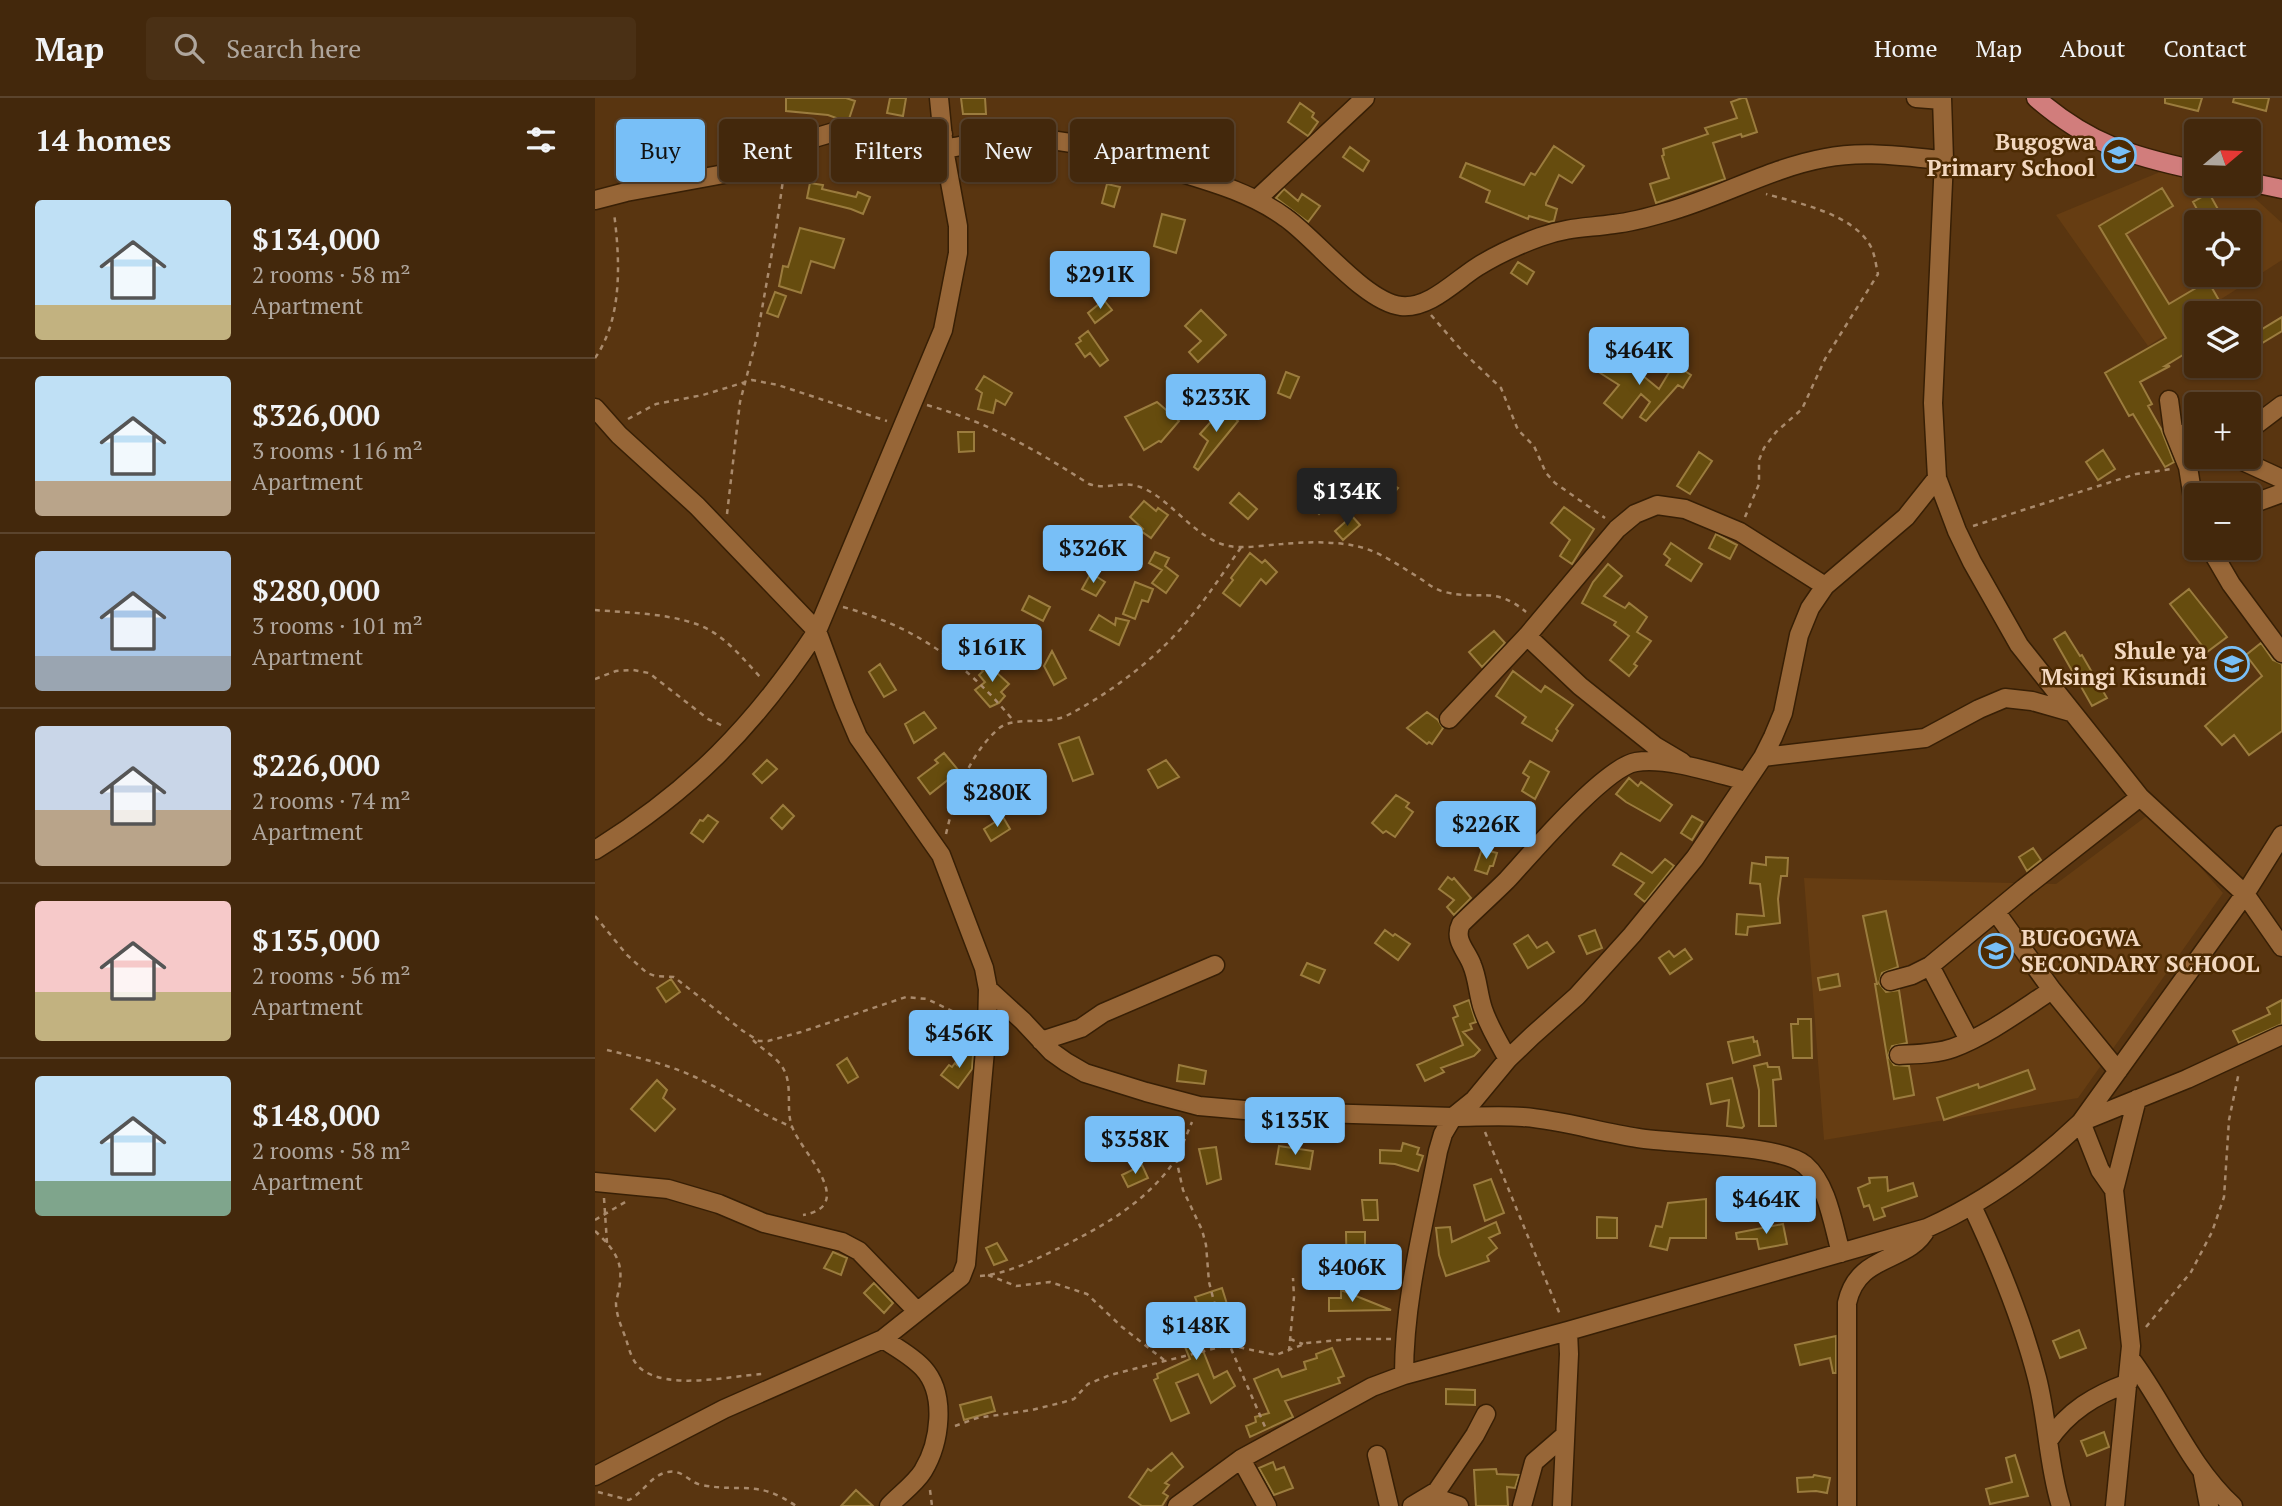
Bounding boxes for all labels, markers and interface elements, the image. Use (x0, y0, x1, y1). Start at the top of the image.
search box (146, 17, 636, 80)
text: Map (35, 27, 104, 70)
icon: search (170, 29, 208, 67)
text: Search here (226, 31, 361, 65)
text: Home (1874, 32, 1938, 64)
text: Map (1976, 32, 2022, 64)
text: About (2060, 32, 2126, 64)
text: Contact (2164, 32, 2247, 64)
chip: Buy (616, 119, 705, 182)
chip: Rent (719, 119, 817, 182)
chip: Filters (831, 119, 947, 182)
chip: New (961, 119, 1056, 182)
chip: Apartment (1070, 119, 1234, 182)
north arrow (2184, 119, 2261, 196)
map controls (2184, 119, 2261, 560)
text: 14 homes (35, 120, 171, 160)
icon: filters (522, 121, 560, 159)
place label: Bugogwa Primary School (1927, 126, 2095, 183)
school or university icon: Bugogwa Primary School (2100, 136, 2138, 174)
button: locate (2184, 210, 2261, 287)
text: $134,000 (252, 219, 380, 259)
icon: home (91, 228, 175, 312)
pin: $291K (1051, 252, 1149, 311)
text: $291K (1066, 258, 1134, 289)
text: 2 rooms · 58 m² (252, 259, 411, 290)
text: Apartment (252, 290, 363, 321)
button: layers (2184, 301, 2261, 378)
pin: $464K (1590, 328, 1688, 387)
text: $464K (1605, 334, 1673, 365)
pin: $233K (1167, 374, 1265, 434)
text: $233K (1182, 381, 1250, 412)
button: + (2184, 392, 2261, 469)
text: $326,000 (252, 395, 380, 435)
icon: home (91, 404, 175, 488)
text: 3 rooms · 116 m² (252, 435, 423, 466)
text: Apartment (252, 466, 363, 497)
pin: $134K (1298, 468, 1396, 528)
text: $134K (1313, 475, 1381, 506)
button: − (2184, 483, 2261, 560)
pin: $326K (1044, 526, 1142, 585)
text: $326K (1059, 532, 1127, 563)
text: $280,000 (252, 570, 380, 610)
icon: home (91, 579, 175, 663)
text: 3 rooms · 101 m² (252, 610, 423, 641)
pin: $161K (943, 624, 1041, 684)
text: $161K (958, 631, 1026, 662)
place label: Shule ya Msingi Kisundi (2041, 635, 2207, 692)
text: Apartment (252, 641, 363, 672)
school or university icon: Shule ya Msingi Kisundi (2213, 645, 2251, 683)
text: $226,000 (252, 745, 380, 785)
icon: home (91, 754, 175, 838)
pin: $280K (948, 770, 1046, 829)
text: $280K (963, 776, 1031, 807)
text: 2 rooms · 74 m² (252, 785, 411, 816)
pin: $226K (1437, 802, 1535, 861)
text: $226K (1452, 808, 1520, 839)
text: Apartment (252, 816, 363, 847)
text: $135,000 (252, 920, 380, 960)
place label: BUGOGWA SECONDARY SCHOOL (2021, 922, 2260, 979)
icon: home (91, 929, 175, 1013)
school or university icon: BUGOGWA SECONDARY SCHOOL (1977, 932, 2015, 970)
text: 2 rooms · 56 m² (252, 960, 411, 991)
text: Apartment (252, 991, 363, 1022)
pin: $456K (910, 1010, 1008, 1070)
text: $456K (925, 1017, 993, 1048)
text: $148,000 (252, 1095, 380, 1135)
pin: $135K (1246, 1098, 1344, 1157)
icon: home (91, 1104, 175, 1188)
text: $135K (1261, 1104, 1329, 1135)
pin: $358K (1086, 1116, 1184, 1176)
text: $358K (1101, 1123, 1169, 1154)
text: 2 rooms · 58 m² (252, 1135, 411, 1166)
text: Apartment (252, 1166, 363, 1197)
pin: $464K (1717, 1176, 1815, 1236)
text: $464K (1732, 1183, 1800, 1214)
pin: $406K (1303, 1244, 1401, 1304)
text: $406K (1318, 1251, 1386, 1282)
pin: $148K (1147, 1302, 1245, 1362)
text: $148K (1162, 1309, 1230, 1340)

